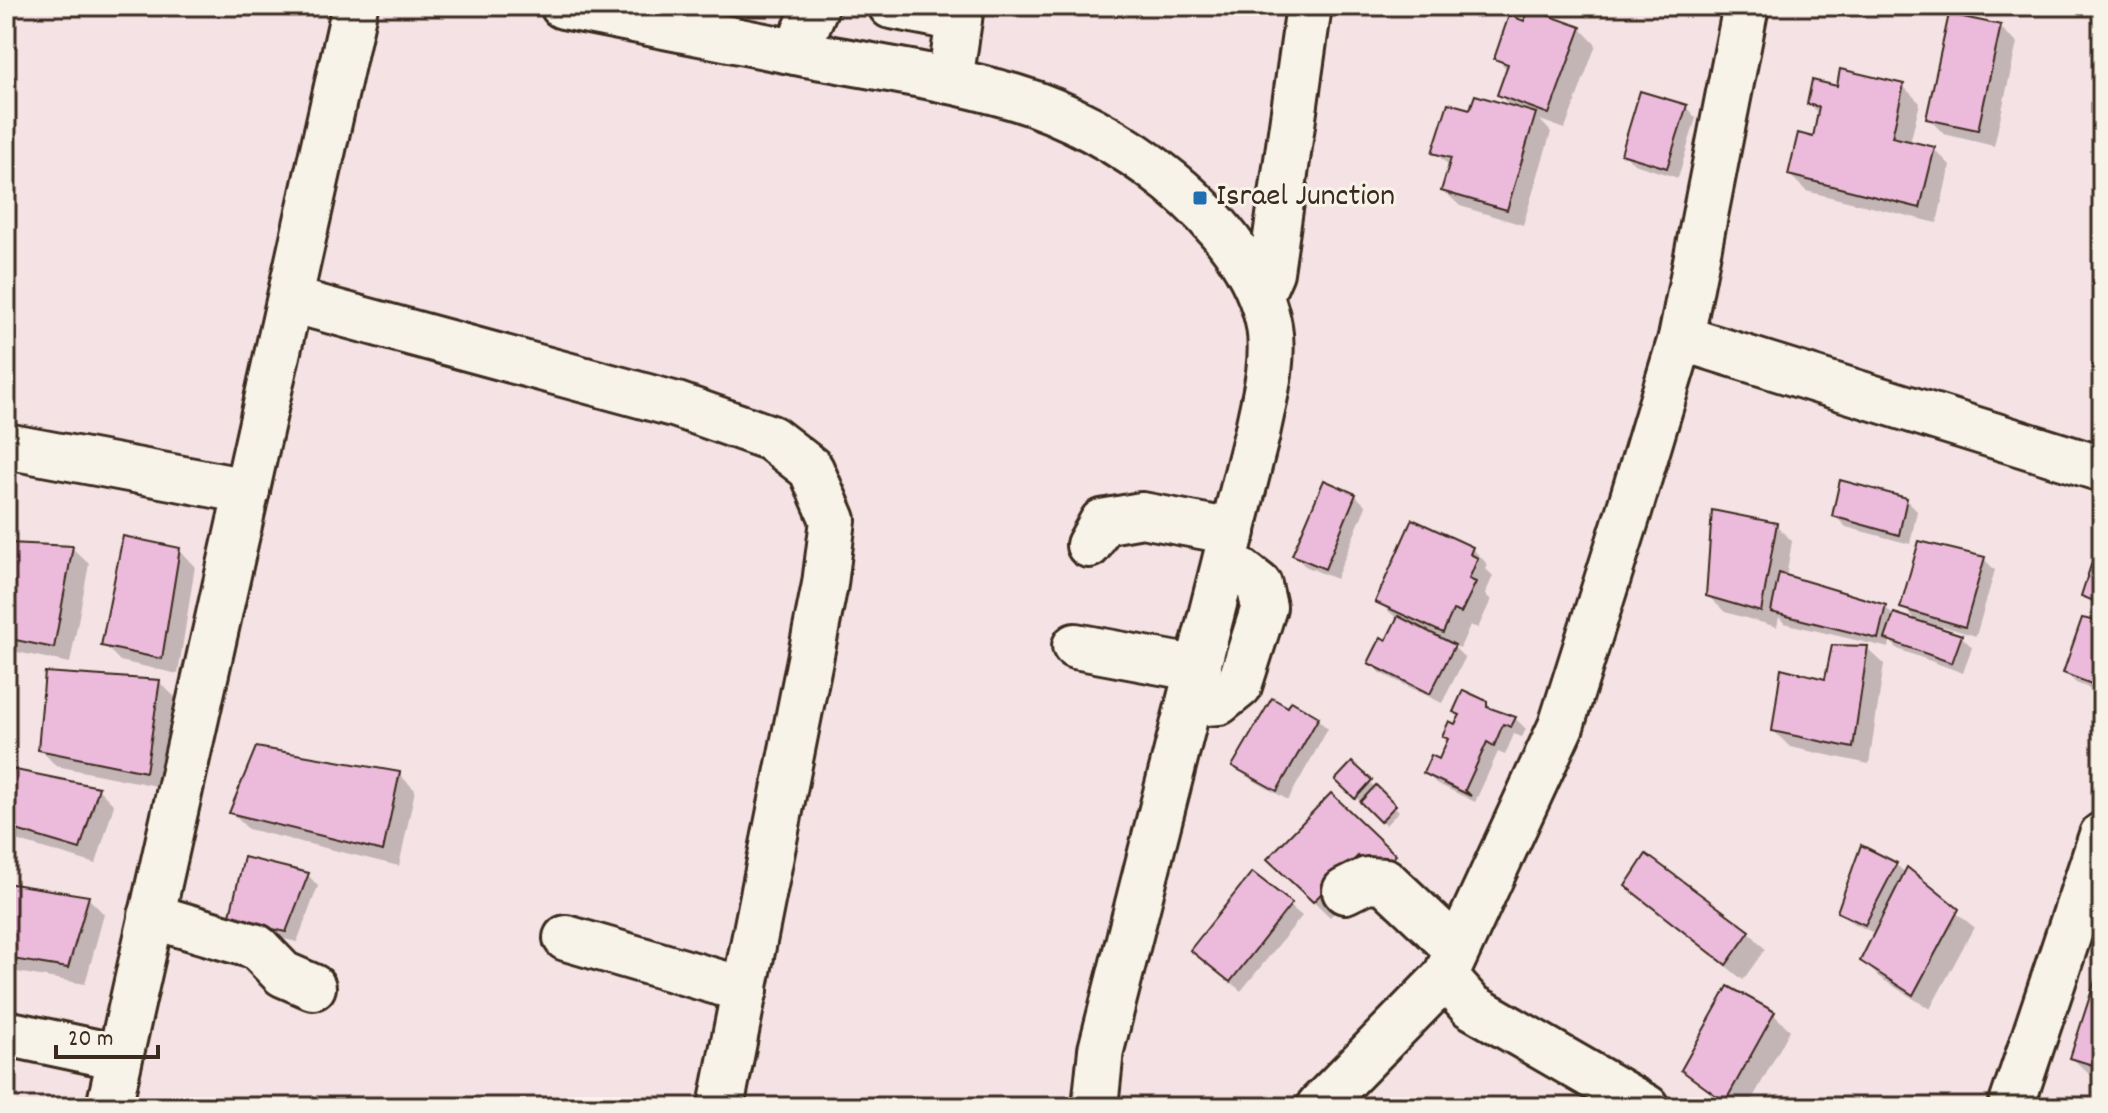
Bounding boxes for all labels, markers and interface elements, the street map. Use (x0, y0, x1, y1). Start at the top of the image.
place label: Israel Junction (1216, 175, 1395, 221)
marker: Israel Junction (1191, 189, 1209, 207)
scale bar (56, 1009, 158, 1059)
text: 20 m (68, 1023, 114, 1057)

